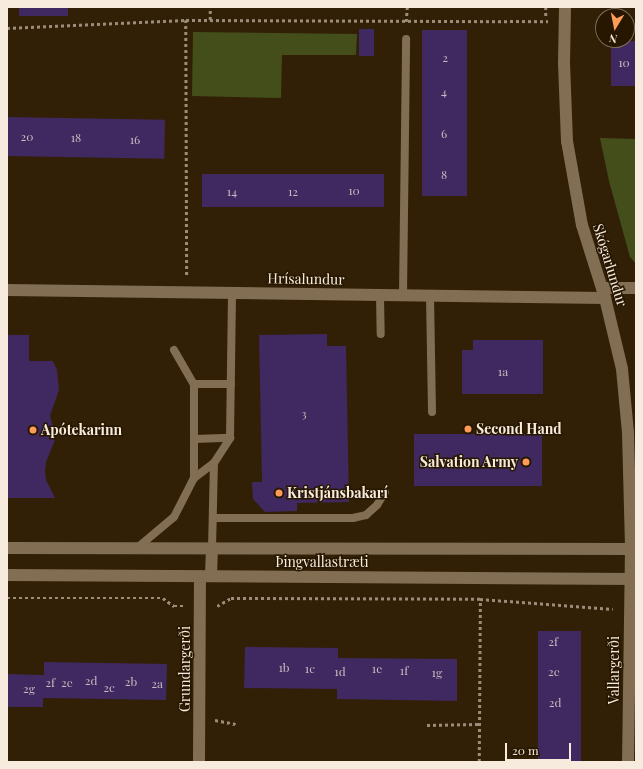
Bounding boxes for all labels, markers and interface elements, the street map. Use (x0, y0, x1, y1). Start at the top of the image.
north arrow (595, 8, 635, 48)
text: N (608, 31, 618, 47)
house number: 2 (442, 51, 448, 65)
house number: 10 (618, 56, 630, 70)
house number: 4 (441, 85, 447, 99)
house number: 6 (441, 127, 447, 141)
house number: 20 (21, 130, 33, 144)
house number: 18 (71, 131, 81, 145)
house number: 16 (130, 133, 140, 147)
house number: 8 (441, 168, 447, 182)
house number: 10 (348, 184, 360, 198)
house number: 14 (227, 185, 237, 199)
house number: 12 (288, 185, 298, 199)
street label: Skógarlundur (589, 222, 631, 308)
street label: Hrísalundur (267, 270, 345, 288)
house number: 1a (498, 365, 508, 379)
house number: 3 (301, 407, 307, 421)
place label: Second Hand (476, 421, 562, 437)
place label: Apótekarinn (41, 422, 122, 438)
marker: Second Hand (463, 424, 473, 434)
marker: Apótekarinn (28, 425, 38, 435)
place label: Salvation Army (419, 454, 518, 470)
marker: Salvation Army (521, 457, 531, 467)
place label: Kristjánsbakarí (287, 485, 388, 501)
marker: Kristjánsbakarí (274, 488, 284, 498)
street label: Þingvallastræti (275, 554, 369, 570)
street label: Grundargerði (177, 626, 193, 712)
house number: 2f (548, 635, 558, 649)
street label: Vallargerði (606, 636, 622, 704)
house number: 1b (278, 661, 290, 675)
house number: 1c (305, 662, 315, 676)
house number: 1e (372, 662, 382, 676)
house number: 1f (400, 664, 408, 678)
house number: 1d (334, 665, 346, 679)
house number: 2e (548, 665, 560, 679)
house number: 1g (432, 666, 442, 680)
house number: 2d (85, 674, 97, 688)
house number: 2b (125, 675, 137, 689)
house number: 2f (45, 676, 55, 690)
house number: 2e (61, 676, 73, 690)
house number: 2a (151, 677, 163, 691)
house number: 2c (103, 681, 115, 695)
house number: 2g (23, 682, 35, 696)
house number: 2d (549, 696, 561, 710)
scale bar (507, 735, 573, 761)
text: 20 m (512, 742, 539, 758)

